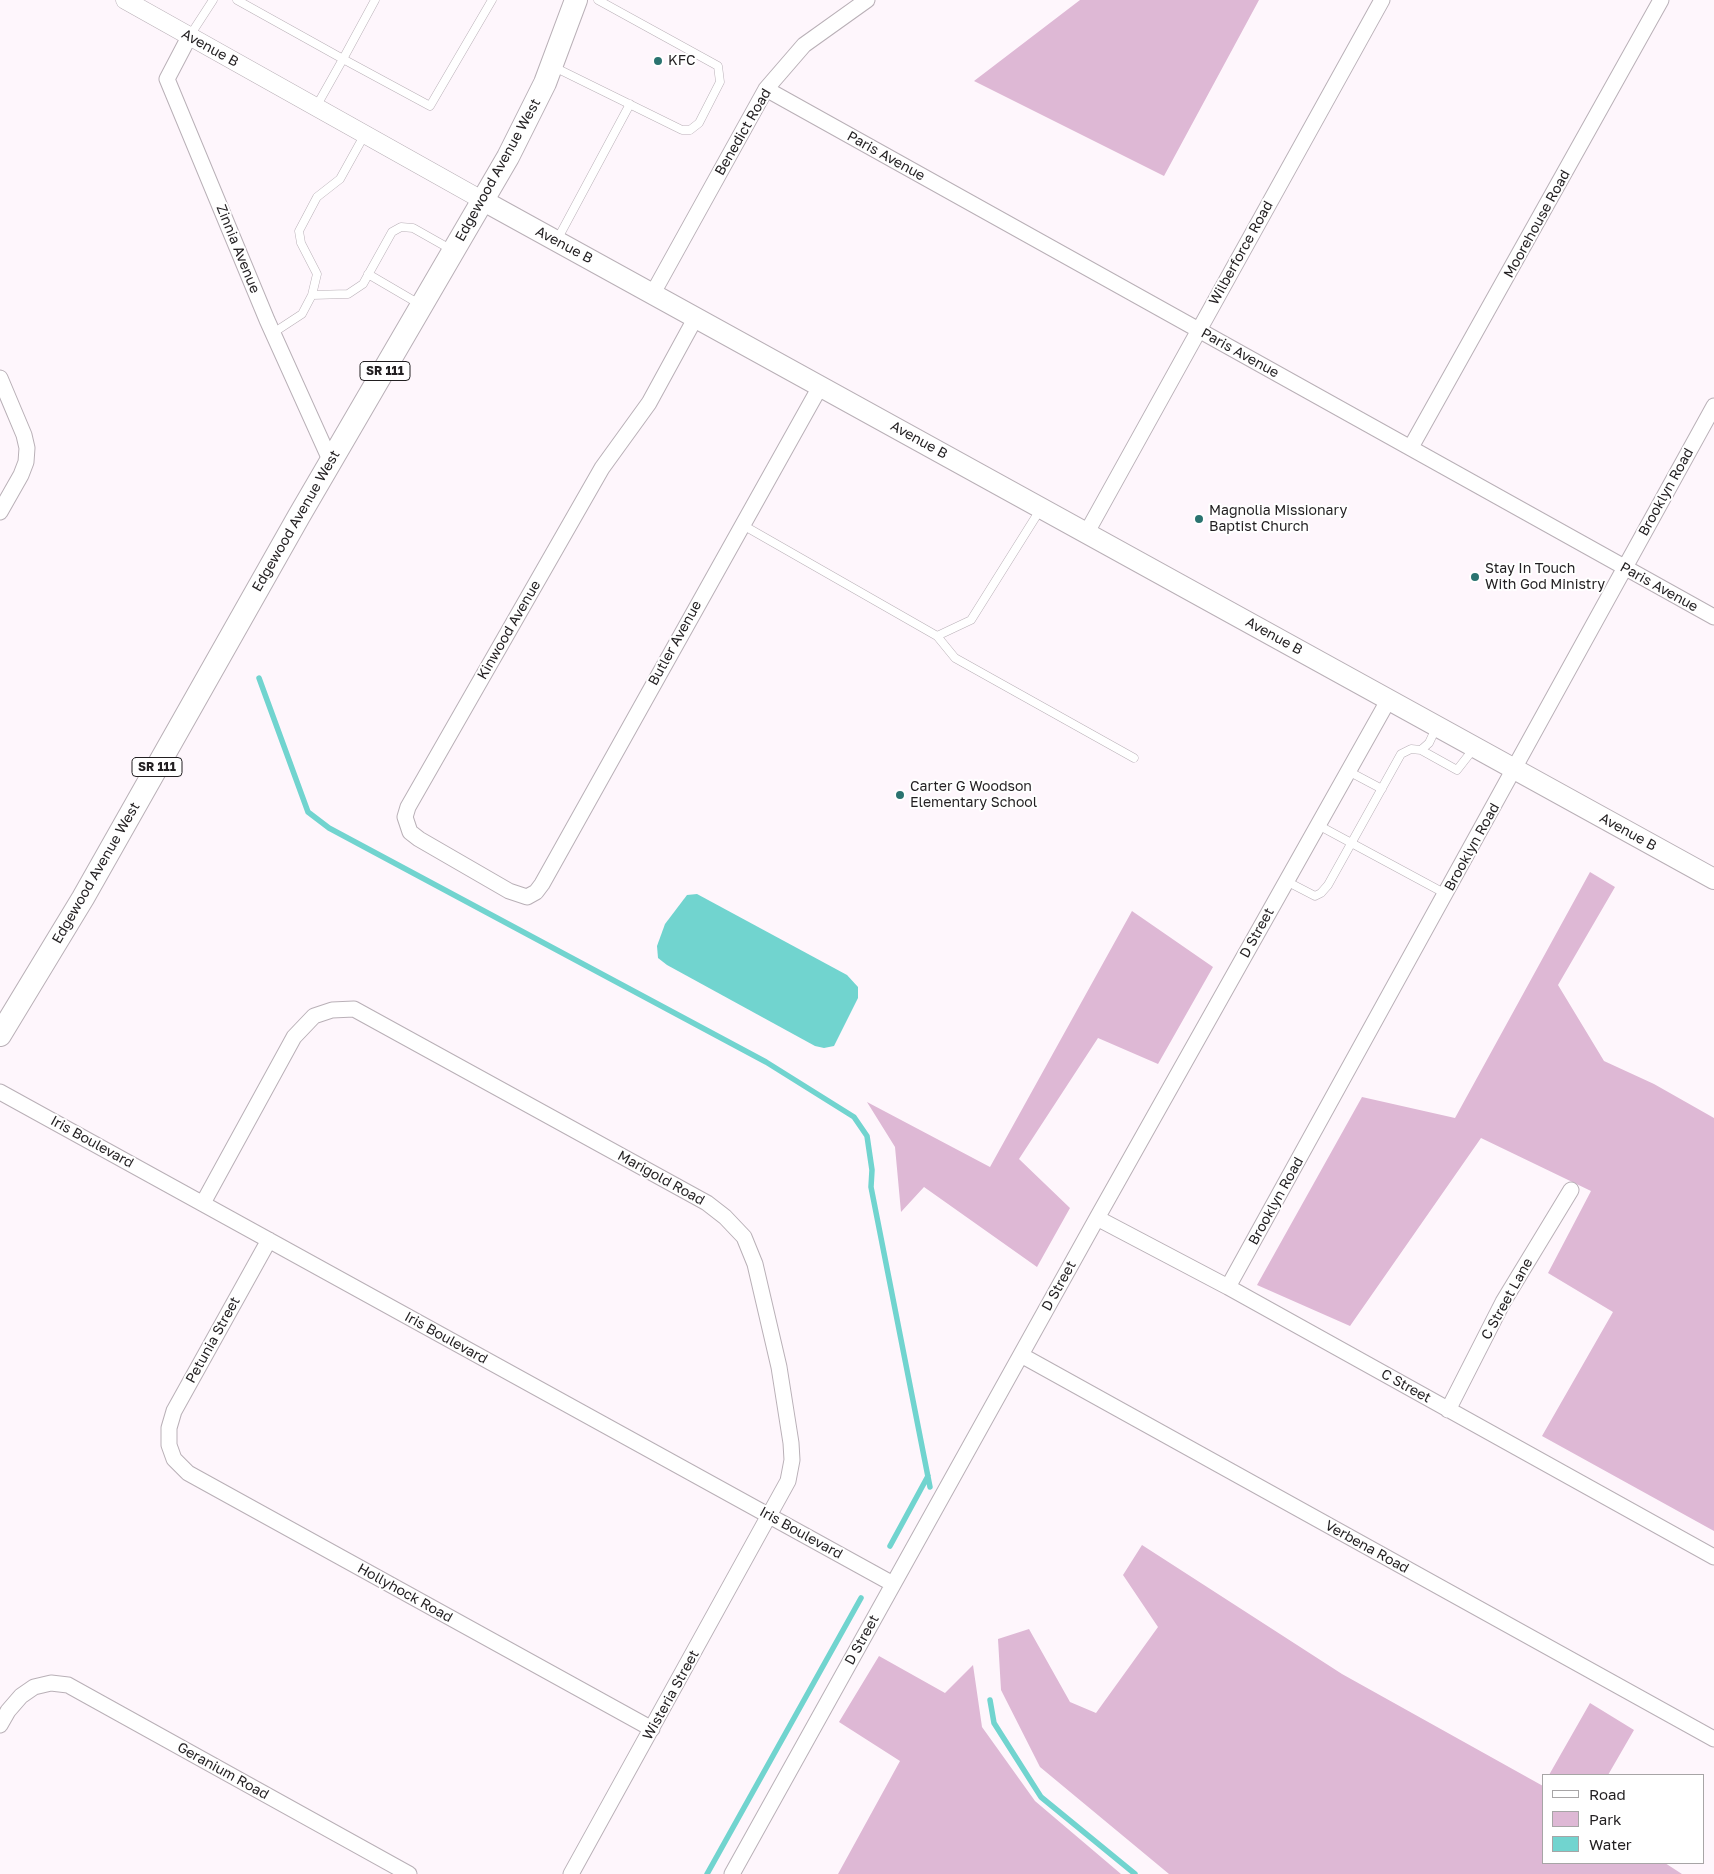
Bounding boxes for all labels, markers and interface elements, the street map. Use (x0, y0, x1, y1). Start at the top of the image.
street label: Avenue B (179, 26, 241, 70)
place label: KFC (668, 53, 695, 69)
marker: KFC (652, 55, 664, 67)
street label: Benedict Road (711, 86, 775, 178)
street label: Edgewood Avenue West (452, 96, 544, 244)
street label: Paris Avenue (844, 128, 928, 184)
street label: Moorehouse Road (1500, 167, 1574, 281)
street label: Wilberforce Road (1205, 198, 1277, 308)
street label: Zinnia Avenue (213, 202, 263, 296)
street label: Avenue B (533, 223, 595, 267)
street label: Paris Avenue (1198, 325, 1282, 381)
road number: SR 111 (360, 362, 410, 381)
street label: Avenue B (888, 418, 950, 462)
street label: Brooklyn Road (1635, 445, 1697, 539)
street label: Edgewood Avenue West (249, 447, 343, 595)
place label: Magnolia Missionary Baptist Church (1209, 503, 1347, 536)
marker: Magnolia Missionary Baptist Church (1193, 513, 1205, 525)
street label: Paris Avenue (1617, 559, 1701, 615)
place label: Stay In Touch With God Ministry (1485, 561, 1605, 594)
marker: Stay In Touch With God Ministry (1469, 571, 1481, 583)
street label: Kinwood Avenue (474, 578, 544, 682)
street label: Butler Avenue (645, 598, 705, 688)
street label: Avenue B (1243, 614, 1305, 658)
road number: SR 111 (132, 758, 182, 776)
place label: Carter G Woodson Elementary School (910, 779, 1037, 812)
marker: Carter G Woodson Elementary School (894, 789, 906, 801)
street label: Edgewood Avenue West (49, 799, 143, 947)
street label: Brooklyn Road (1441, 800, 1503, 894)
street label: Avenue B (1597, 810, 1659, 854)
street label: D Street (1236, 905, 1278, 961)
street label: Iris Boulevard (48, 1112, 136, 1172)
street label: Marigold Road (615, 1147, 707, 1209)
street label: Brooklyn Road (1245, 1154, 1307, 1248)
street label: C Street Lane (1478, 1255, 1536, 1343)
street label: D Street (1038, 1258, 1080, 1314)
street label: Petunia Street (182, 1294, 244, 1386)
street label: Iris Boulevard (402, 1308, 490, 1368)
street label: C Street (1378, 1365, 1434, 1407)
street label: Iris Boulevard (757, 1503, 845, 1563)
street label: Verbena Road (1322, 1517, 1412, 1577)
street label: Hollyhock Road (355, 1560, 455, 1626)
street label: D Street (841, 1612, 883, 1668)
street label: Wisteria Street (639, 1647, 703, 1743)
street label: Geranium Road (174, 1739, 272, 1803)
legend (1542, 1774, 1704, 1864)
text: Road (1589, 1785, 1626, 1803)
text: Park (1589, 1810, 1621, 1828)
text: Water (1589, 1835, 1632, 1853)

